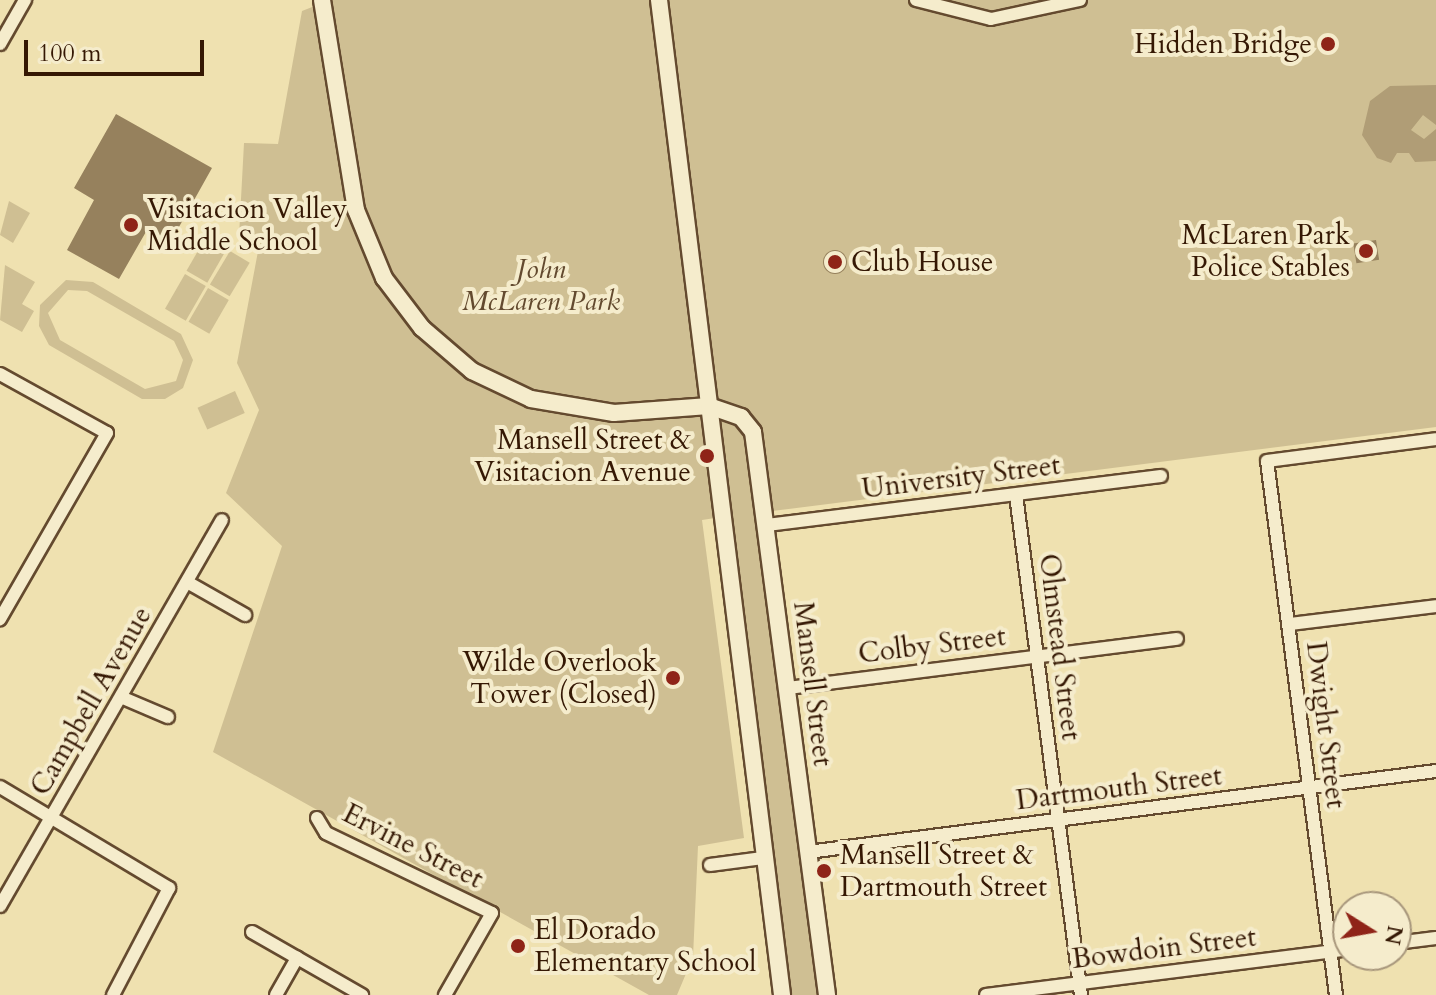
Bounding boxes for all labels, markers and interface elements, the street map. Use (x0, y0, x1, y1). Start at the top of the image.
scale bar (28, 24, 208, 74)
place label: Hidden Bridge (1134, 27, 1312, 61)
marker: Hidden Bridge (1319, 35, 1337, 53)
text: 100 m (38, 37, 102, 70)
place label: Visitacion Valley Middle School (147, 192, 347, 258)
marker: Visitacion Valley Middle School (122, 216, 140, 234)
place label: McLaren Park Police Stables (1182, 218, 1350, 284)
marker: McLaren Park Police Stables (1357, 242, 1375, 260)
place label: Club House (851, 245, 993, 279)
park label: John McLaren Park (462, 252, 620, 318)
marker: Club House (826, 253, 844, 271)
place label: Mansell Street & Visitacion Avenue (474, 423, 691, 489)
marker: Mansell Street & Visitacion Avenue (698, 447, 716, 465)
street label: University Street (860, 448, 1062, 506)
street label: Olmstead Street (1032, 552, 1088, 742)
street label: Mansell Street (786, 600, 840, 768)
street label: Campbell Avenue (23, 601, 159, 801)
street label: Colby Street (856, 619, 1008, 671)
street label: Dwight Street (1299, 640, 1353, 810)
place label: Wilde Overlook Tower (Closed) (462, 645, 657, 711)
marker: Wilde Overlook Tower (Closed) (664, 669, 682, 687)
street label: Dartmouth Street (1014, 759, 1224, 817)
street label: Ervine Street (337, 796, 489, 896)
place label: Mansell Street & Dartmouth Street (840, 838, 1047, 904)
marker: Mansell Street & Dartmouth Street (815, 862, 833, 880)
north arrow (1332, 891, 1412, 971)
place label: El Dorado Elementary School (534, 913, 756, 979)
street label: Bowdoin Street (1070, 920, 1258, 976)
text: N (1377, 923, 1410, 947)
marker: El Dorado Elementary School (509, 937, 527, 955)

